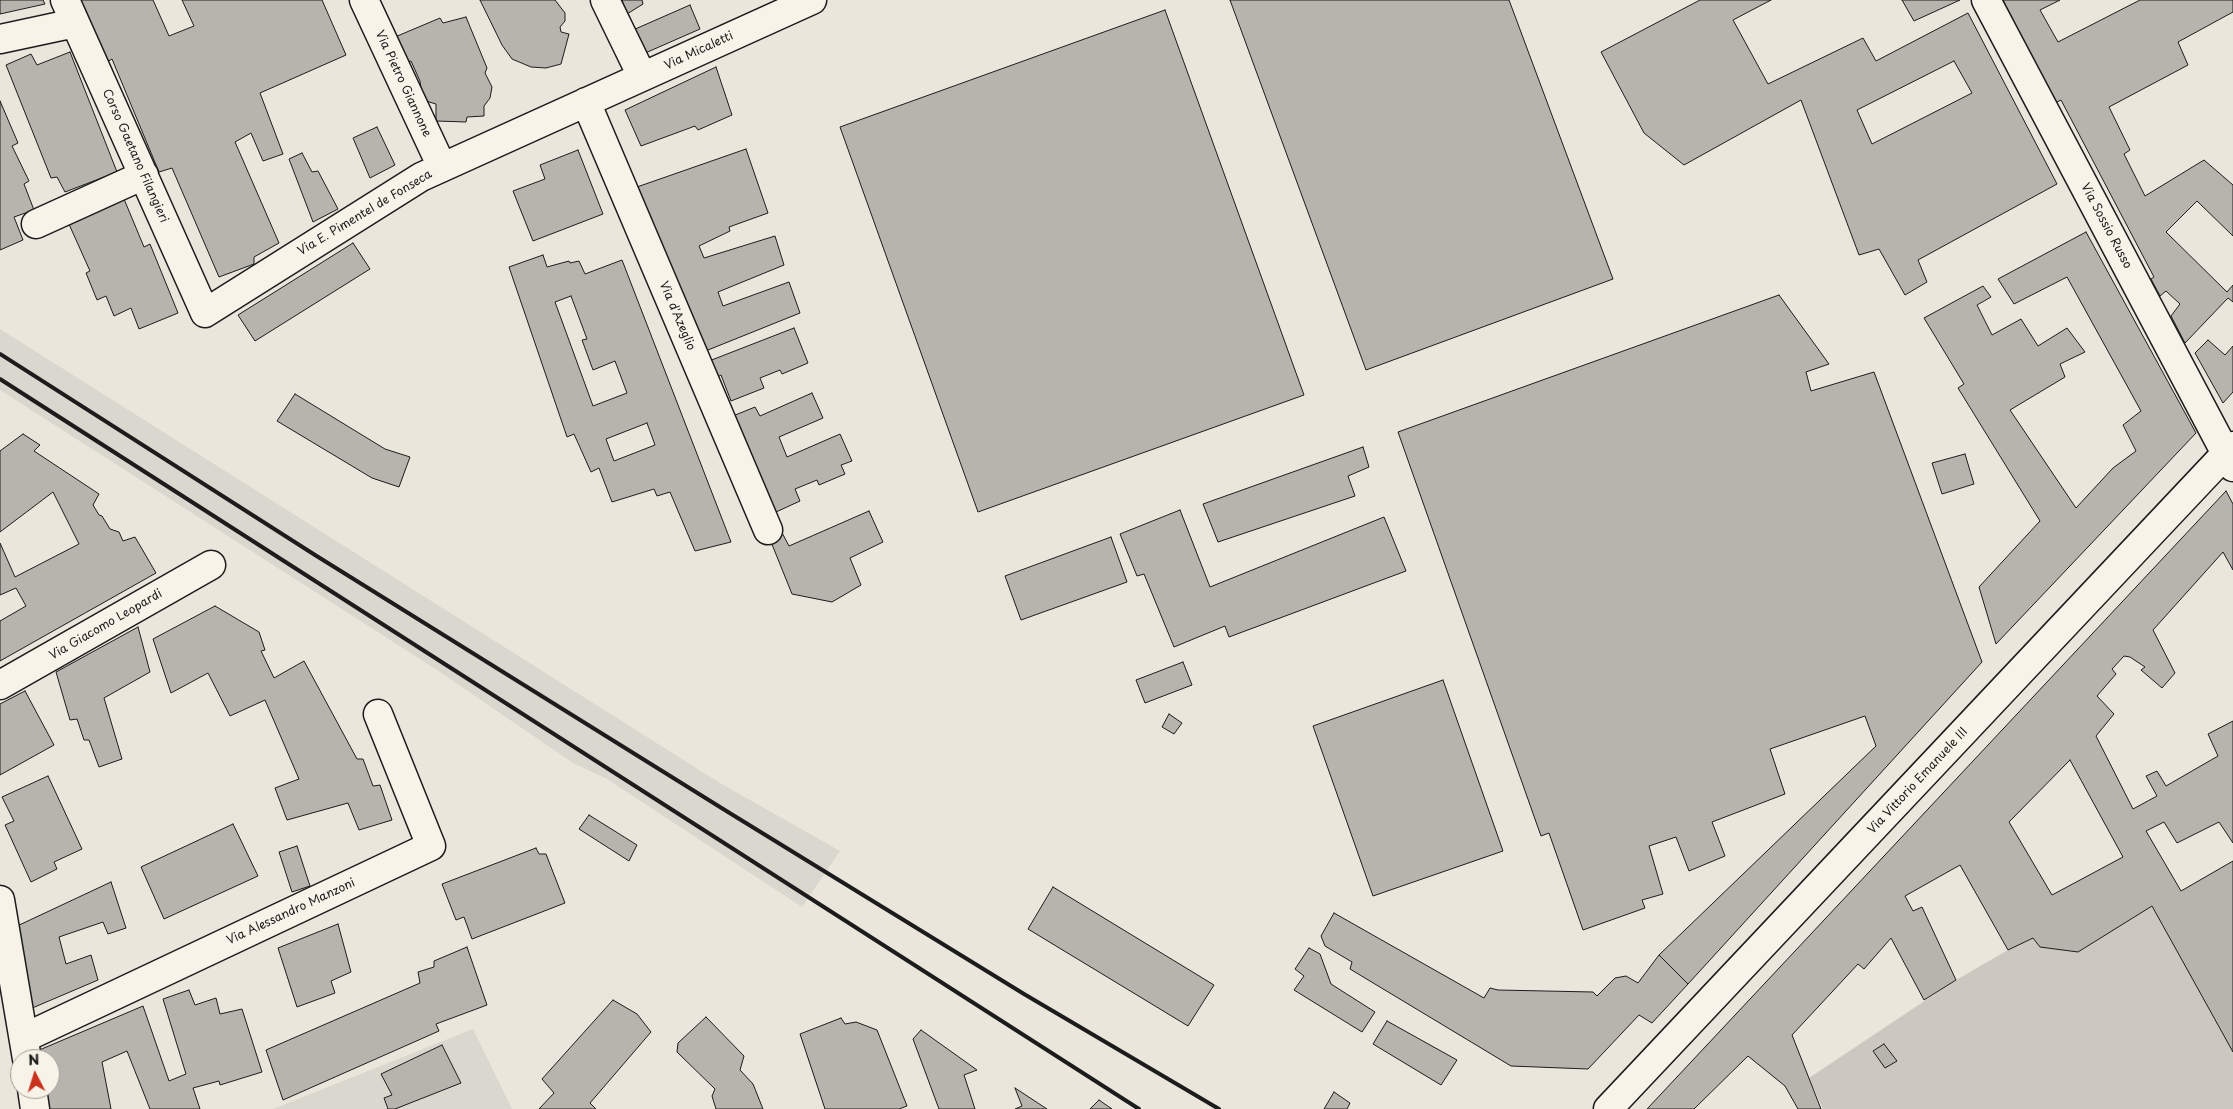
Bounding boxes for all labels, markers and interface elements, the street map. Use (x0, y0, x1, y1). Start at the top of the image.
street label: Via Pietro Giannone (372, 28, 434, 140)
street label: Via Micaletti (662, 29, 736, 73)
street label: Corso Gaetano Filangieri (99, 87, 171, 225)
street label: Via E. Pimentel de Fonseca (295, 167, 435, 259)
street label: Via Sossio Russo (2077, 181, 2135, 271)
street label: Via d'Azeglio (656, 279, 698, 353)
street label: Via Giacomo Leopardi (47, 587, 165, 663)
street label: Via Vittorio Emanuele III (1865, 725, 1971, 837)
street label: Via Alessandro Manzoni (224, 876, 358, 948)
north arrow (10, 1049, 60, 1099)
text: N (27, 1049, 40, 1070)

